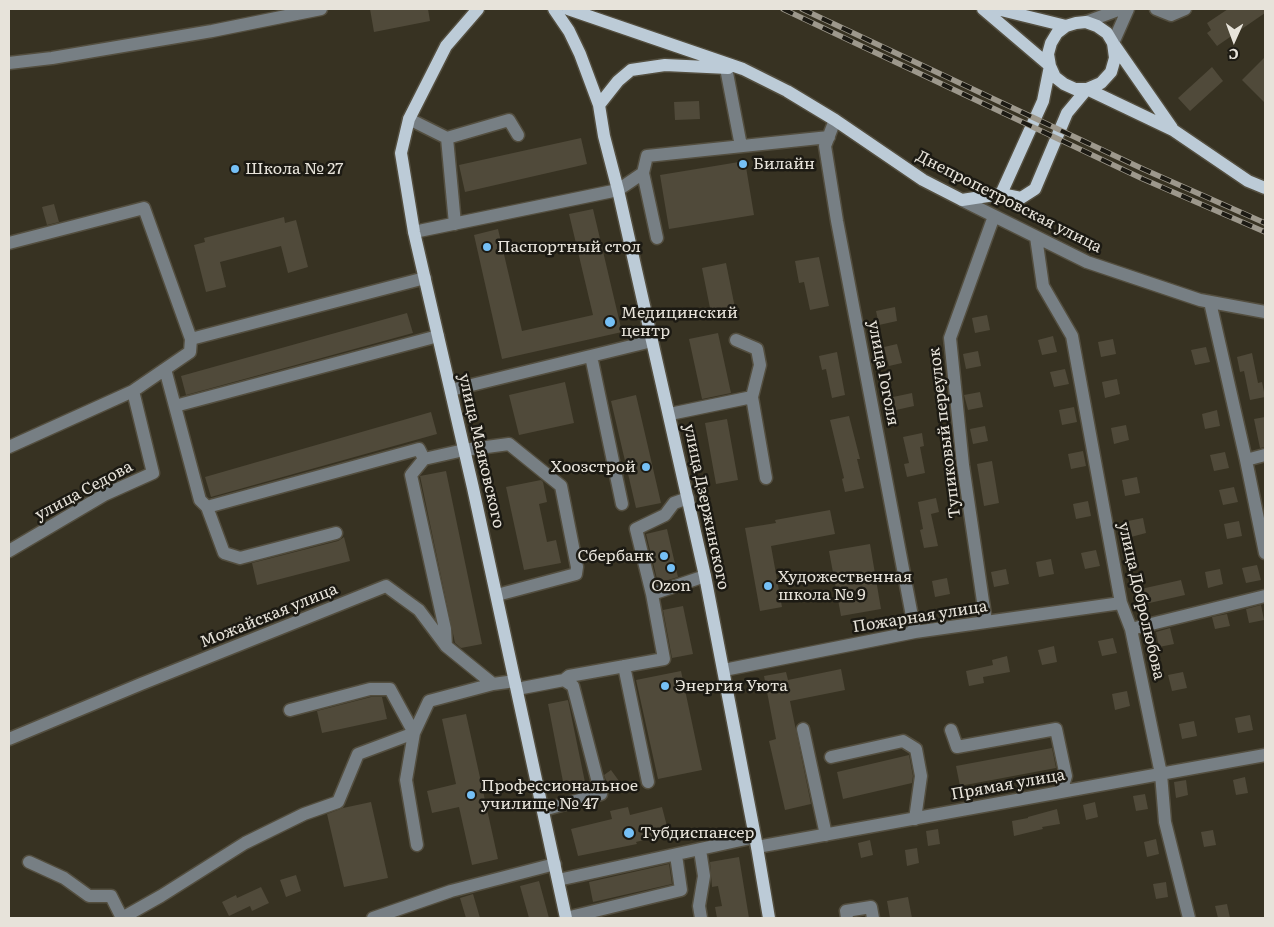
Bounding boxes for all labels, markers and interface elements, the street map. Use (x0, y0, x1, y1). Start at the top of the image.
north arrow (1209, 15, 1259, 65)
text: С (1228, 45, 1239, 65)
street label: Днепропетровская улица (913, 147, 1105, 257)
place label: Билайн (753, 154, 815, 174)
marker: Билайн (737, 158, 749, 170)
place label: Школа № 27 (245, 159, 343, 179)
marker: Школа № 27 (229, 163, 241, 175)
place label: Паспортный стол (497, 237, 641, 257)
marker: Паспортный стол (481, 241, 493, 253)
place label: Медицинский центр (621, 303, 738, 341)
marker: Медицинский центр (603, 315, 617, 329)
street label: улица Гоголя (863, 319, 903, 427)
street label: Тупиковый переулок (925, 346, 965, 520)
street label: улица Маяковского (454, 372, 508, 530)
street label: улица Дзержинского (679, 422, 733, 592)
street label: улица Седова (32, 457, 136, 525)
place label: Хоозстрой (551, 457, 636, 477)
marker: Хоозстрой (640, 461, 652, 473)
street label: улица Добролюбова (1113, 520, 1169, 682)
place label: Сбербанк (577, 546, 654, 566)
marker: Сбербанк (658, 550, 670, 562)
marker: Ozon (665, 562, 677, 574)
place label: Художественная школа № 9 (778, 567, 912, 605)
place label: Ozon (651, 576, 691, 596)
street label: Можайская улица (197, 580, 341, 652)
marker: Художественная школа № 9 (762, 580, 774, 592)
street label: Пожарная улица (851, 597, 989, 637)
place label: Энергия Уюта (675, 676, 788, 696)
marker: Энергия Уюта (659, 680, 671, 692)
street label: Прямая улица (949, 766, 1067, 804)
place label: Профессиональное училище № 47 (481, 776, 638, 814)
marker: Профессиональное училище № 47 (465, 789, 477, 801)
place label: Тубдиспансер (640, 823, 754, 843)
marker: Тубдиспансер (622, 826, 636, 840)

